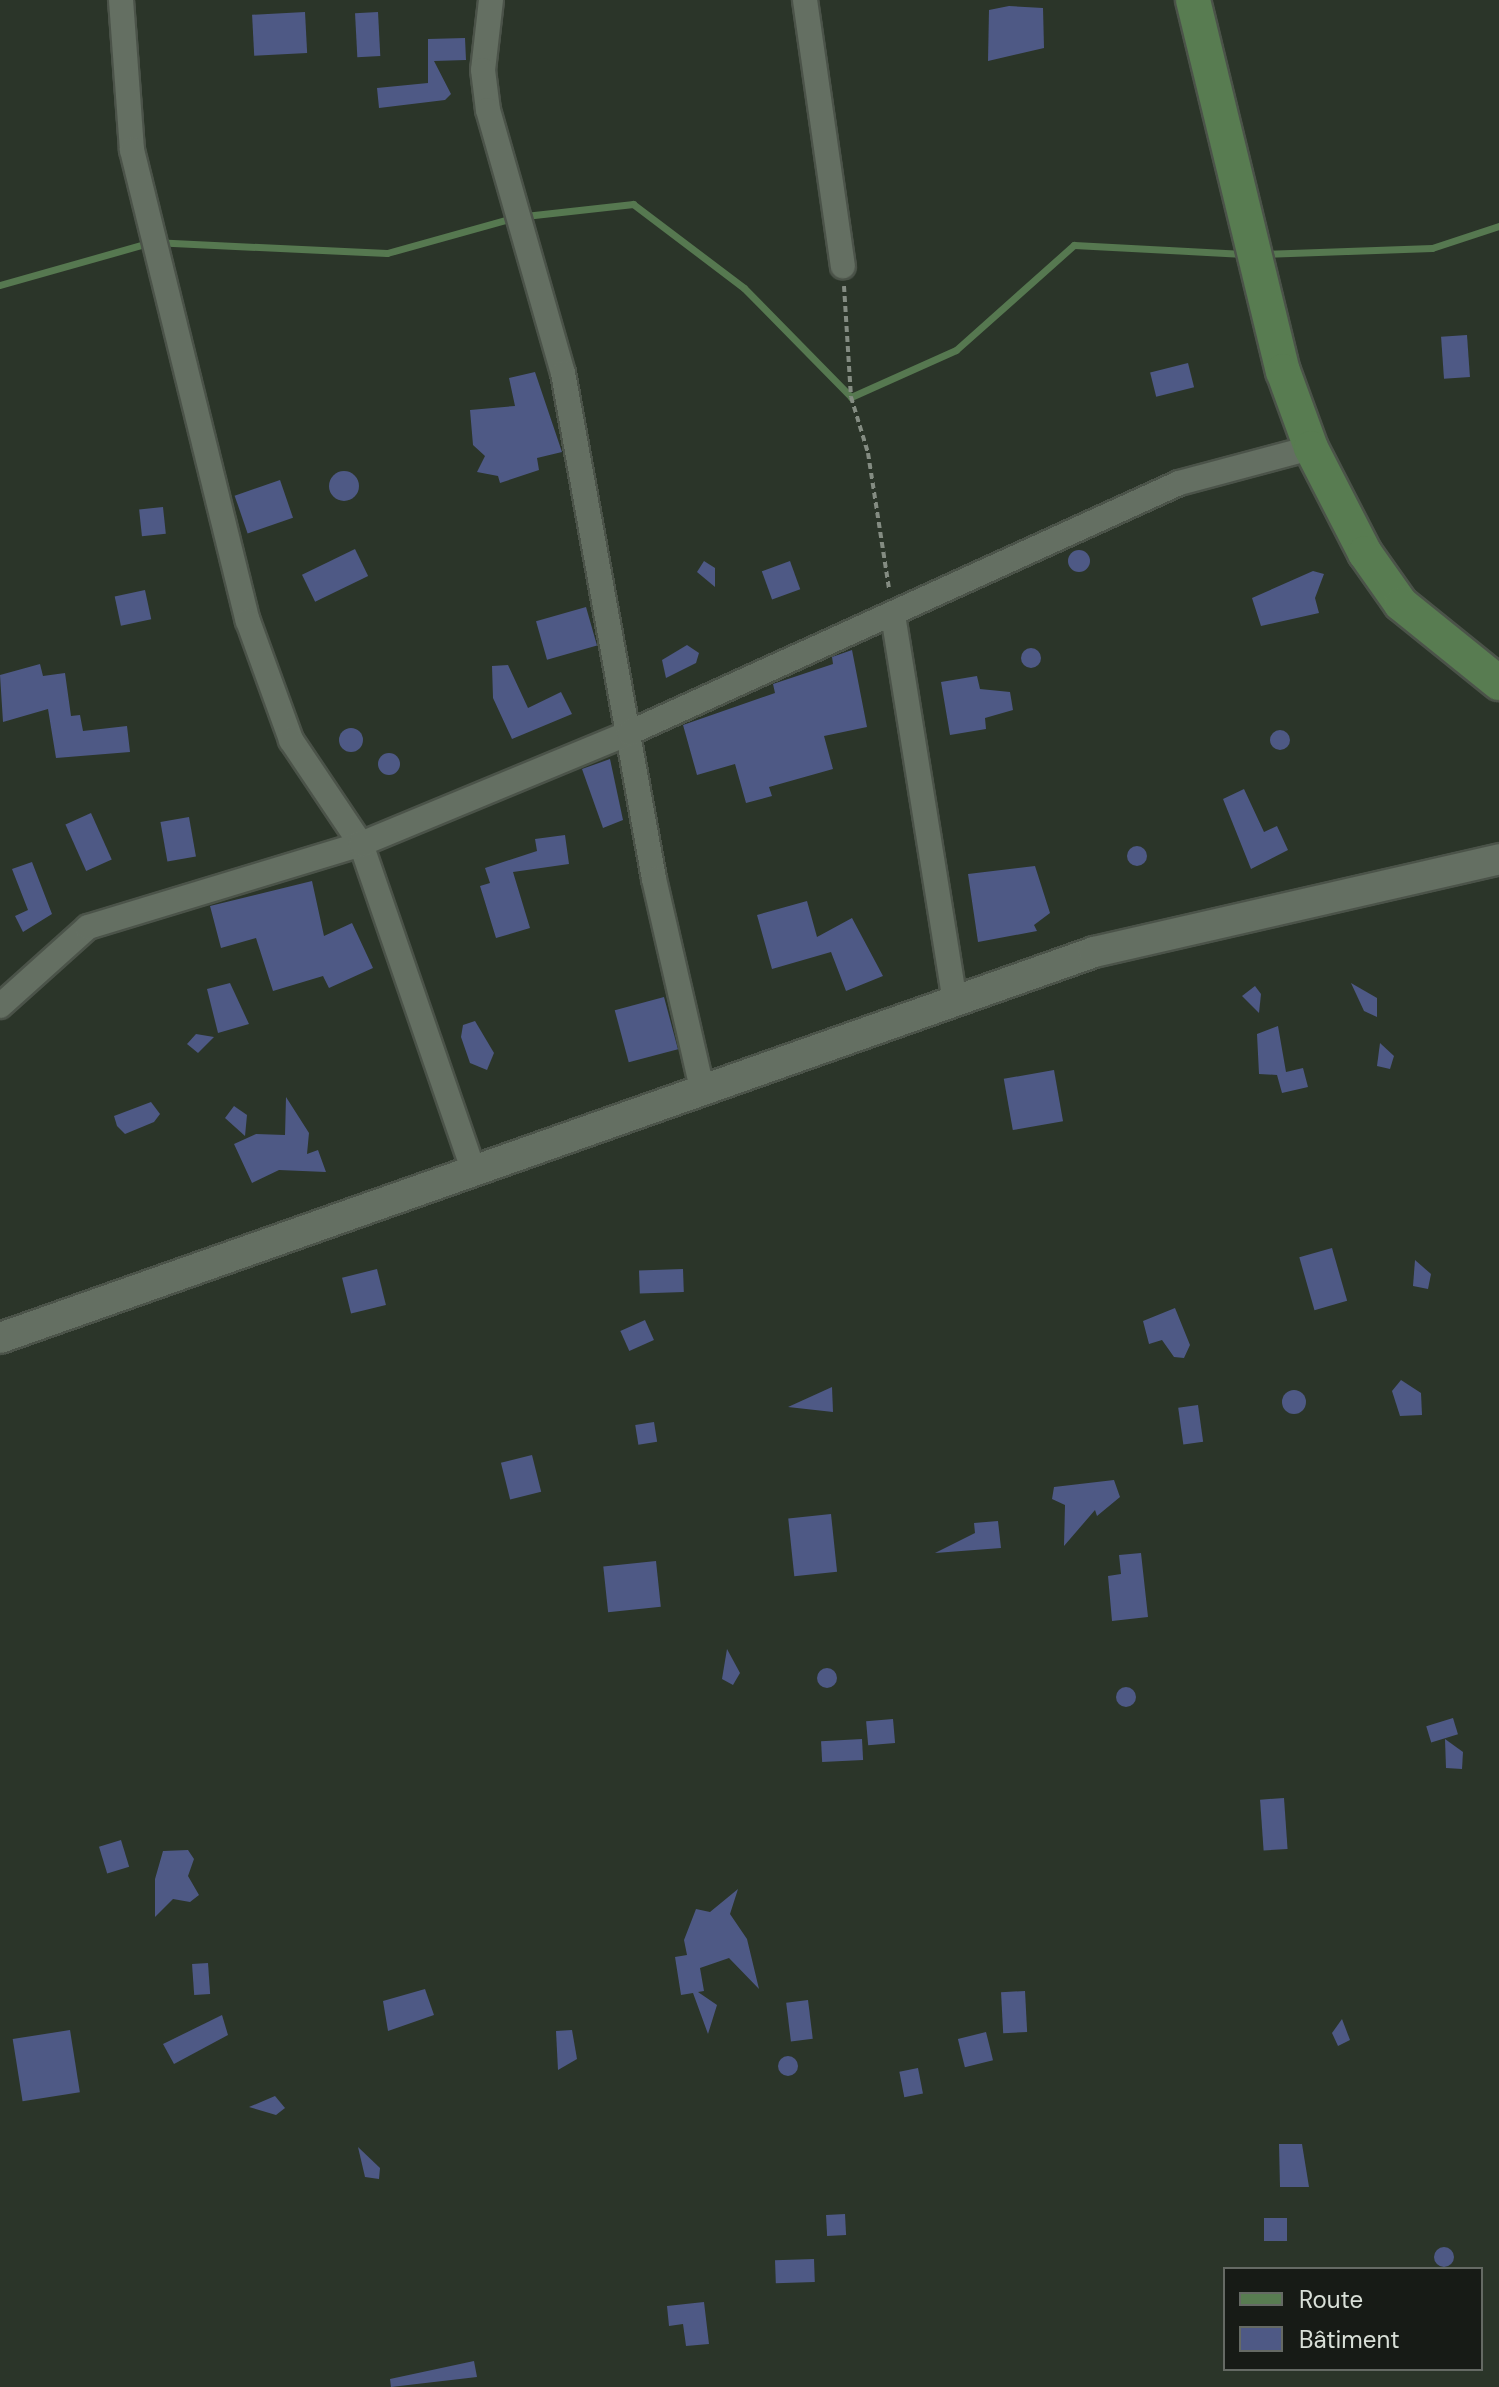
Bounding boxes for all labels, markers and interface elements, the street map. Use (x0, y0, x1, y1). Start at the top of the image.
legend (1223, 2267, 1483, 2371)
text: Route (1299, 2284, 1363, 2315)
text: Bâtiment (1299, 2324, 1400, 2355)

